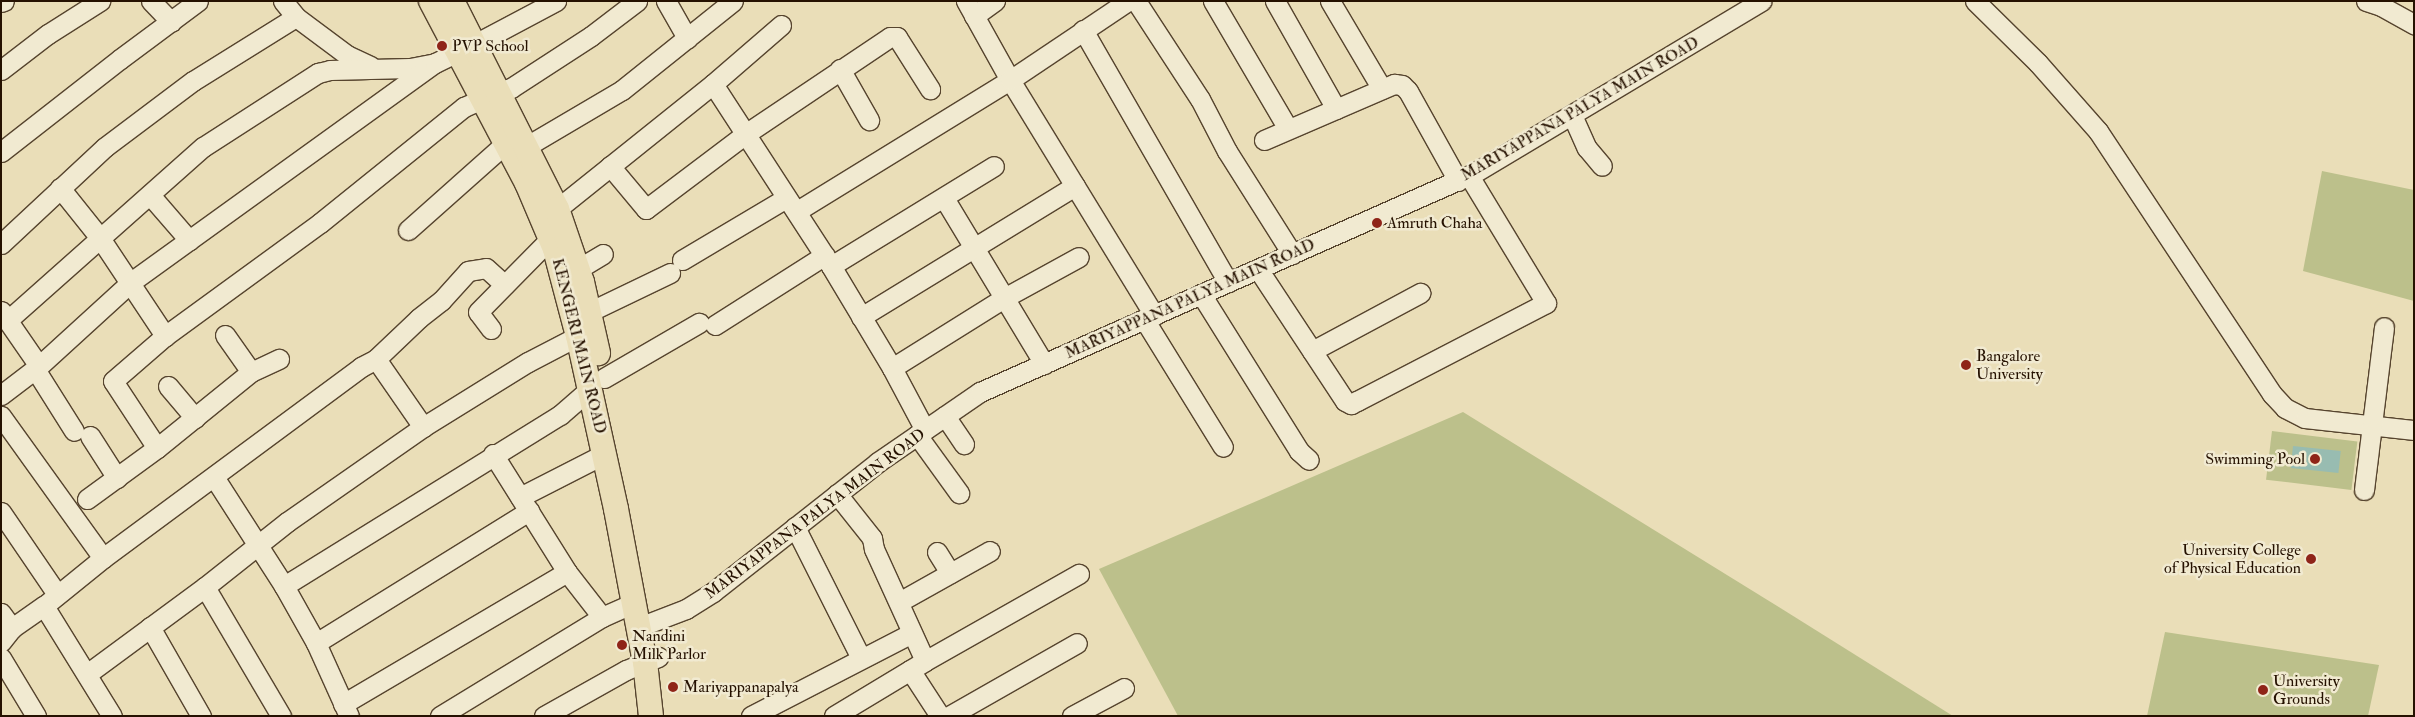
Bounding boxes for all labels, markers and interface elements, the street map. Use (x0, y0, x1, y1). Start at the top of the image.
street label: MARIYAPPANA PALYA MAIN ROAD (1458, 33, 1702, 185)
place label: PVP School (452, 36, 529, 56)
marker: PVP School (436, 40, 448, 52)
place label: Amruth Chaha (1387, 213, 1482, 233)
marker: Amruth Chaha (1371, 217, 1383, 229)
street label: MARIYAPPANA PALYA MAIN ROAD (1062, 235, 1318, 363)
street label: KENGERI MAIN ROAD (548, 256, 610, 436)
place label: Bangalore University (1976, 346, 2043, 384)
marker: Bangalore University (1960, 359, 1972, 371)
street label: MARIYAPPANA PALYA MAIN ROAD (701, 425, 929, 603)
place label: Swimming Pool (2205, 449, 2305, 469)
marker: Swimming Pool (2309, 453, 2321, 465)
place label: University College of Physical Education (2164, 540, 2301, 578)
marker: University College of Physical Education (2305, 553, 2317, 565)
place label: Nandini Milk Parlor (632, 626, 706, 664)
marker: Nandini Milk Parlor (616, 639, 628, 651)
place label: University Grounds (2273, 671, 2340, 709)
place label: Mariyappanapalya (683, 677, 799, 697)
marker: Mariyappanapalya (667, 681, 679, 693)
marker: University Grounds (2257, 684, 2269, 696)

